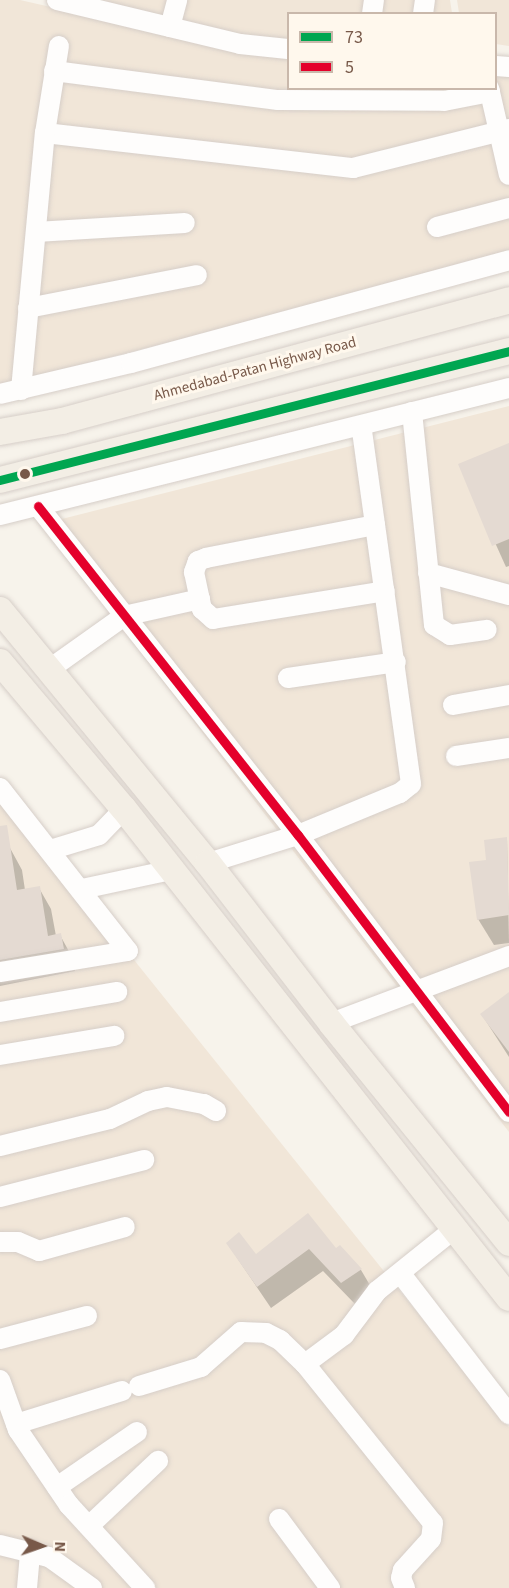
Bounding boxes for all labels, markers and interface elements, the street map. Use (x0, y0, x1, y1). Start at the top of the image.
legend (287, 12, 497, 90)
text: 73 (345, 25, 363, 50)
text: 5 (345, 55, 354, 80)
street label: Ahmedabad-Patan Highway Road (152, 333, 358, 405)
unlabelled marker (19, 468, 31, 480)
north arrow (12, 1516, 72, 1576)
text: N (49, 1541, 71, 1552)

